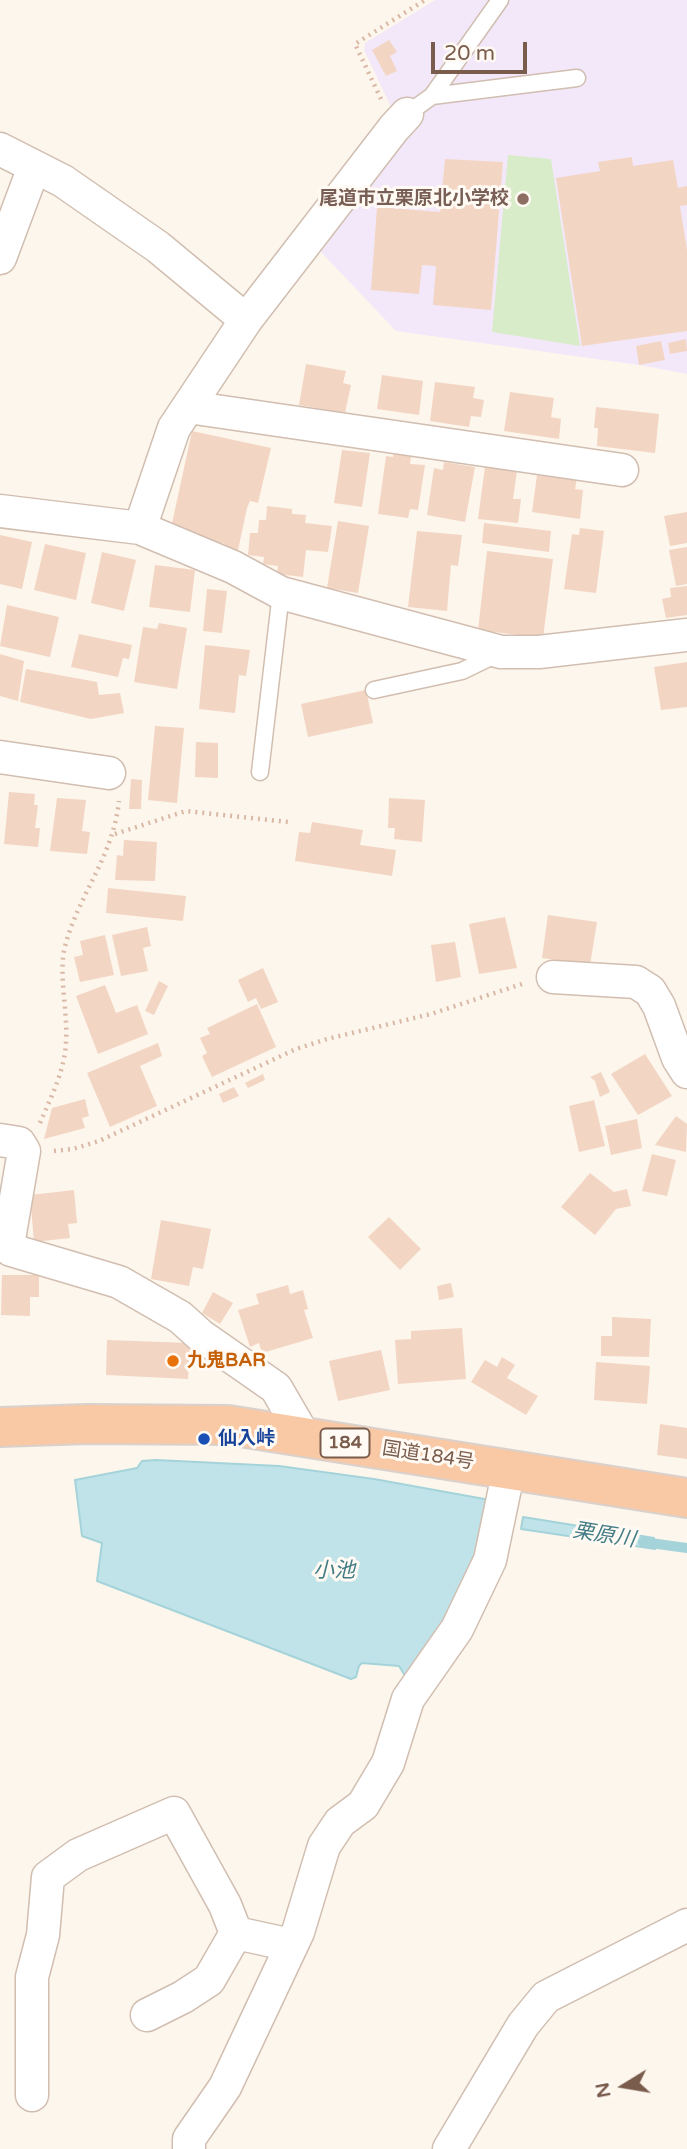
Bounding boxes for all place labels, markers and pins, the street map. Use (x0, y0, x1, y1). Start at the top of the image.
place label: 尾道市立栗原北小学校 (319, 188, 509, 210)
marker: 尾道市立栗原北小学校 (515, 191, 531, 207)
place label: 九鬼BAR (187, 1350, 266, 1372)
marker: 九鬼BAR (165, 1353, 181, 1369)
place label: 仙入峠 (218, 1428, 275, 1450)
marker: 仙入峠 (196, 1431, 212, 1447)

